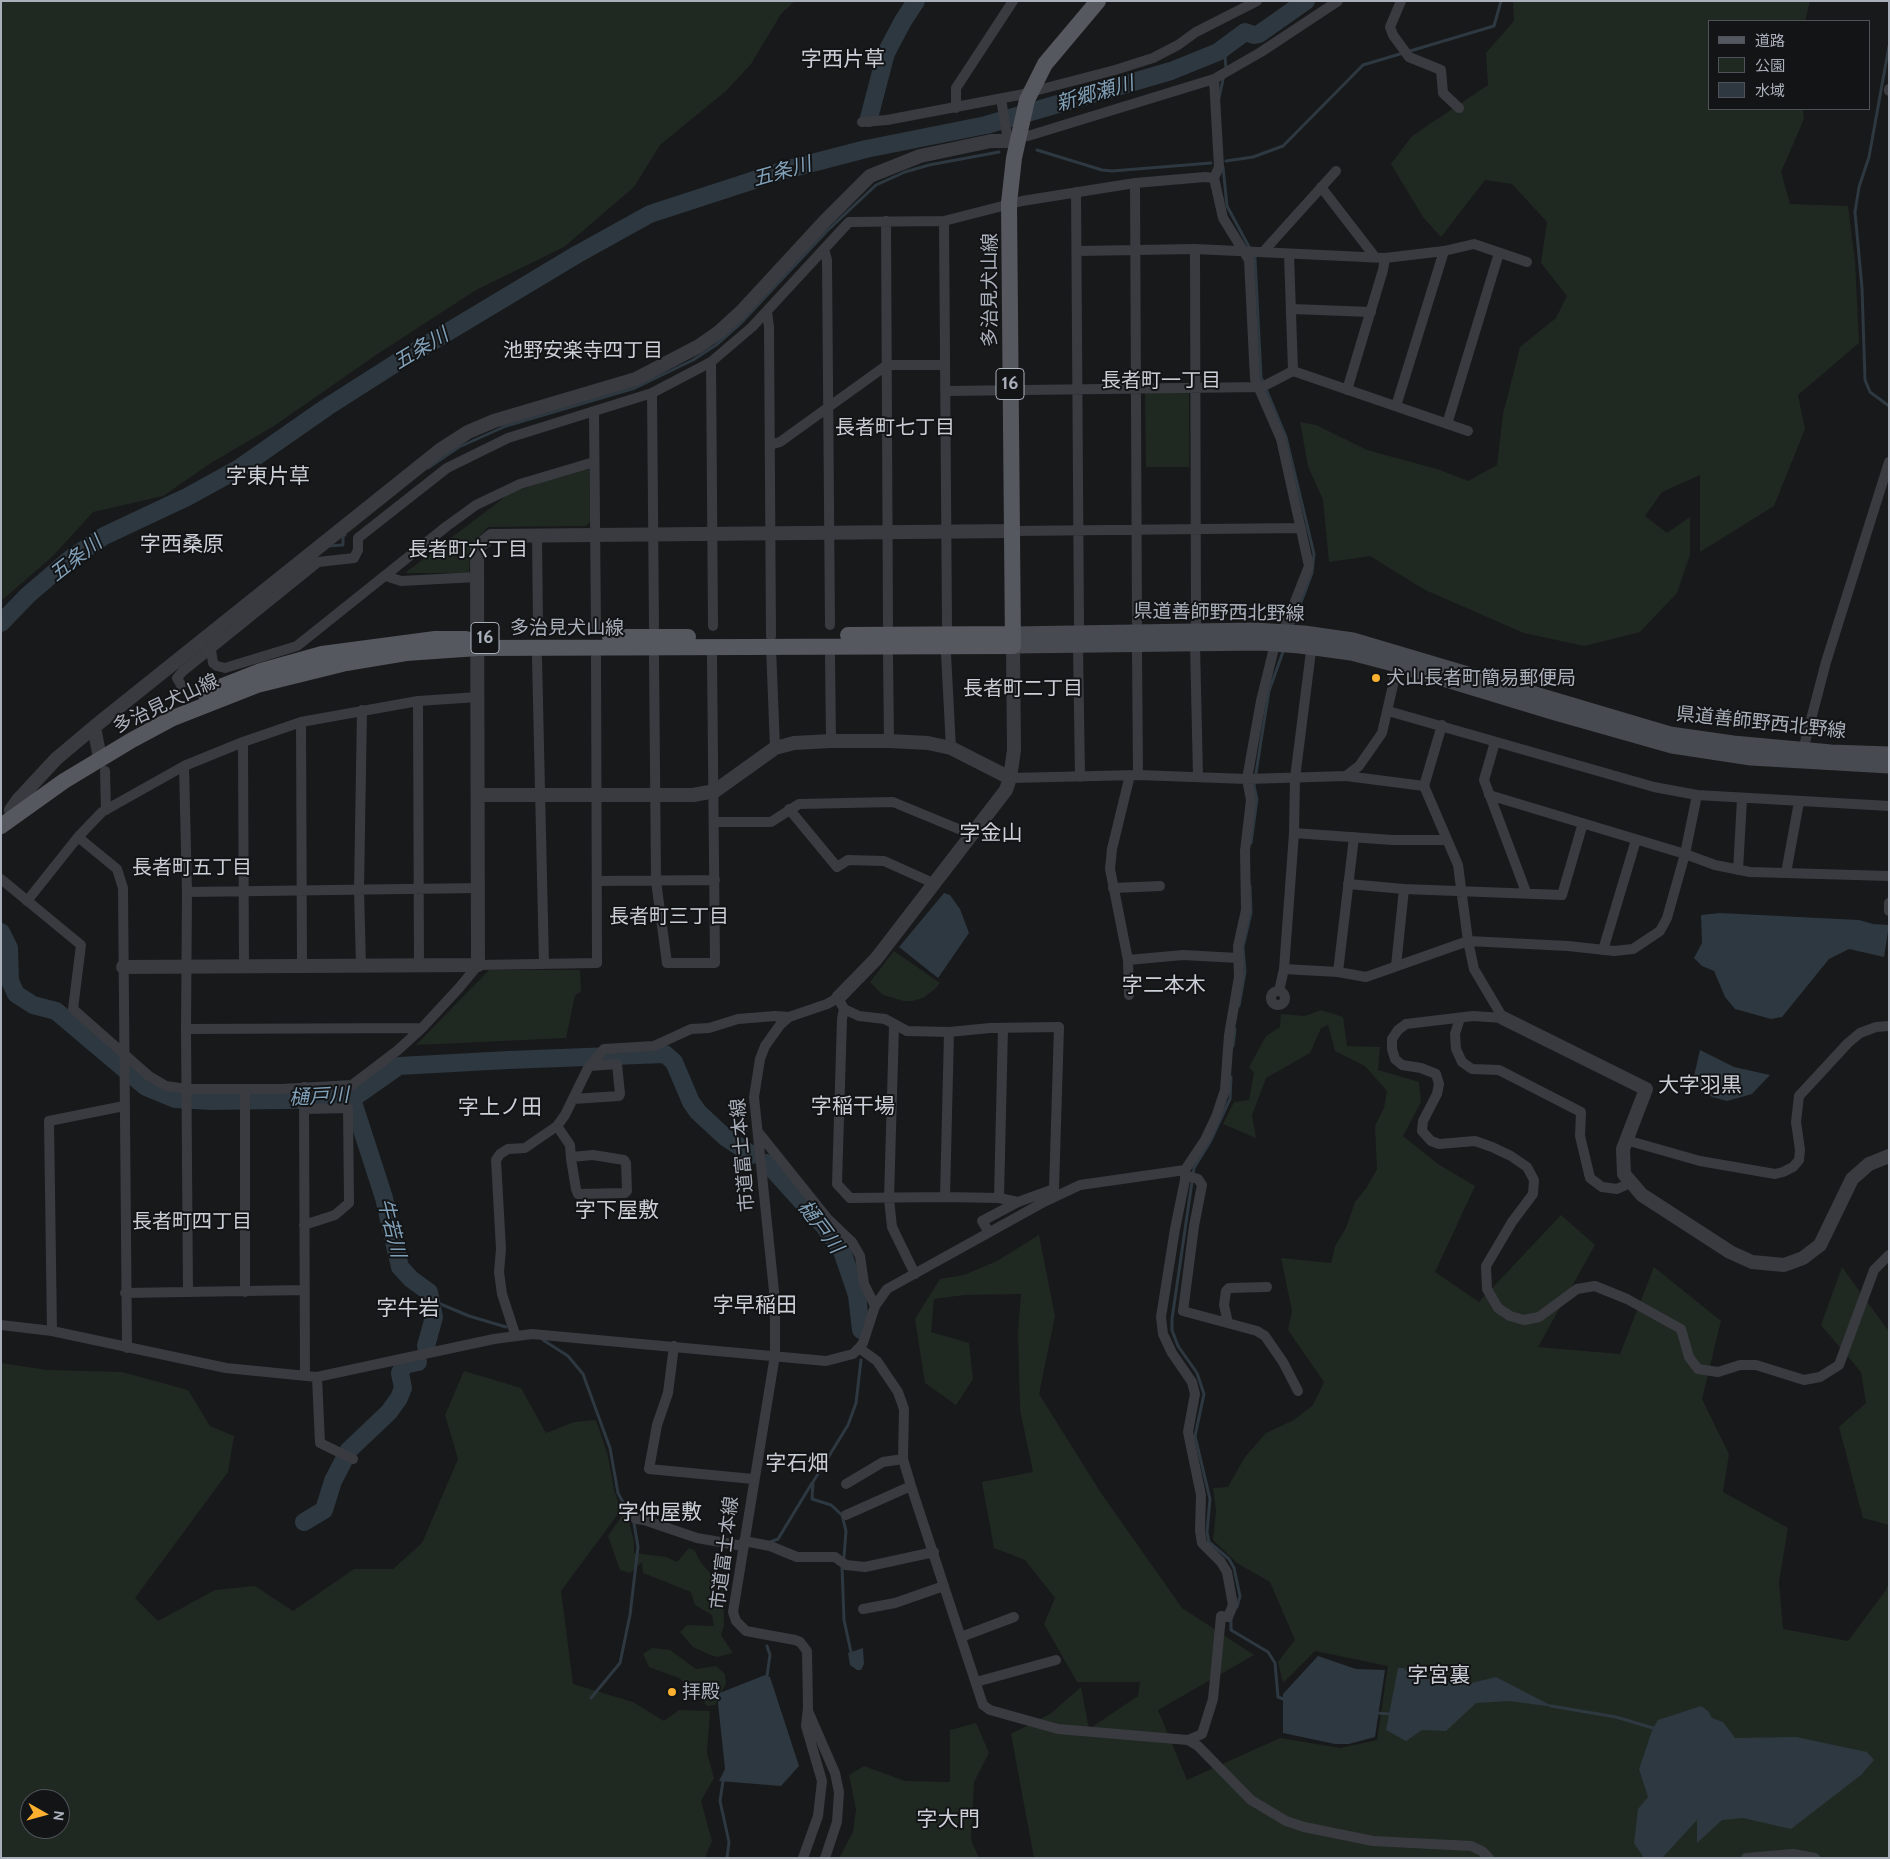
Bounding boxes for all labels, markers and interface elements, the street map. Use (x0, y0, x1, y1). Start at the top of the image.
legend (1708, 20, 1870, 110)
text: 道路 (1755, 32, 1785, 50)
district label: 字西片草 (801, 47, 885, 73)
text: 公園 (1755, 57, 1785, 75)
water label: 新郷瀬川 (1053, 71, 1137, 117)
text: 水域 (1755, 82, 1785, 100)
water label: 五条川 (750, 152, 814, 192)
street label: 多治見犬山線 (979, 233, 1001, 347)
water label: 五条川 (389, 323, 453, 375)
district label: 池野安楽寺四丁目 (503, 339, 663, 363)
road number: 16 (996, 368, 1024, 399)
district label: 長者町一丁目 (1101, 369, 1221, 393)
district label: 長者町七丁目 (835, 416, 955, 440)
district label: 字東片草 (226, 464, 310, 490)
water label: 五条川 (45, 531, 107, 587)
district label: 字西桑原 (140, 532, 224, 558)
district label: 長者町六丁目 (408, 538, 528, 562)
street label: 県道善師野西北野線 (1133, 600, 1305, 626)
street label: 多治見犬山線 (510, 617, 624, 639)
road number: 16 (471, 622, 499, 654)
place label: 犬山長者町簡易郵便局 (1386, 667, 1576, 689)
street label: 多治見犬山線 (110, 670, 222, 738)
marker: 犬山長者町簡易郵便局 (1370, 672, 1382, 684)
district label: 長者町二丁目 (963, 677, 1083, 701)
street label: 県道善師野西北野線 (1675, 703, 1847, 743)
district label: 字金山 (960, 821, 1022, 847)
district label: 長者町五丁目 (132, 856, 252, 880)
district label: 長者町三丁目 (609, 905, 729, 929)
district label: 字二本木 (1122, 973, 1206, 999)
district label: 大字羽黒 (1658, 1073, 1742, 1099)
water label: 樋戸川 (288, 1083, 350, 1111)
district label: 字稲干場 (811, 1094, 895, 1120)
district label: 字上ノ田 (458, 1095, 542, 1121)
street label: 市道富士本線 (727, 1097, 759, 1213)
water label: 牛若川 (372, 1196, 410, 1260)
water label: 樋戸川 (792, 1196, 848, 1258)
district label: 字下屋敷 (575, 1198, 659, 1224)
district label: 長者町四丁目 (132, 1210, 252, 1234)
district label: 字早稲田 (713, 1293, 797, 1319)
district label: 字牛岩 (377, 1296, 439, 1322)
district label: 字石畑 (766, 1451, 828, 1477)
street label: 市道富士本線 (707, 1495, 743, 1611)
district label: 字仲屋敷 (618, 1500, 702, 1526)
district label: 字宮裏 (1408, 1663, 1470, 1689)
place label: 拝殿 (682, 1681, 720, 1703)
marker: 拝殿 (666, 1686, 678, 1698)
north arrow (20, 1789, 70, 1839)
district label: 字大門 (917, 1807, 979, 1833)
text: N (49, 1810, 68, 1822)

